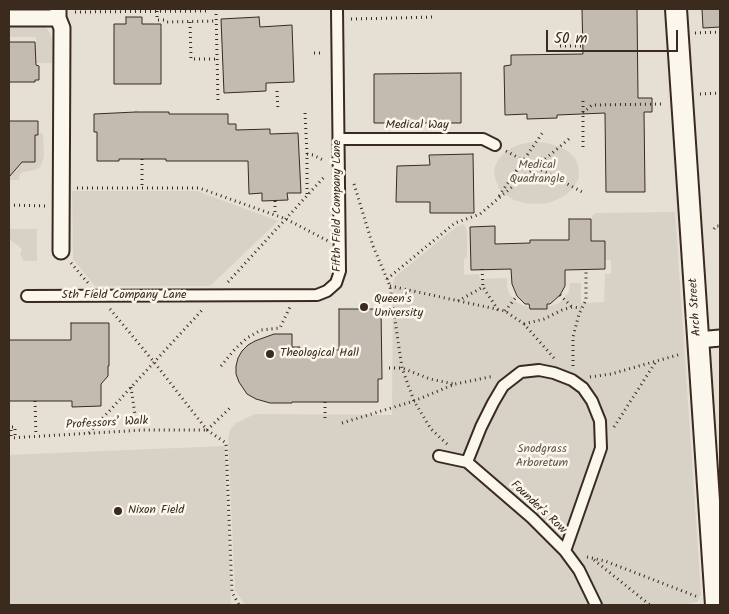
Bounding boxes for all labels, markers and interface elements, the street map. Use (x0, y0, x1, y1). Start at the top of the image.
scale bar (549, 20, 682, 52)
text: 50 m (554, 27, 588, 51)
street label: Medical Way (385, 119, 449, 133)
street label: Fifth Field Company Lane (331, 140, 345, 272)
park label: Medical Quadrangle (509, 159, 565, 187)
street label: Arch Street (687, 277, 705, 337)
street label: 5th Field Company Lane (62, 289, 186, 303)
place label: Queen's University (374, 293, 423, 321)
marker: Queen's University (358, 301, 370, 313)
place label: Theological Hall (280, 347, 359, 361)
marker: Theological Hall (264, 348, 276, 360)
street label: Professors’ Walk (65, 415, 149, 433)
park label: Snodgrass Arboretum (516, 443, 568, 471)
street label: Founder's Row (507, 478, 569, 538)
place label: Nixon Field (128, 504, 184, 518)
marker: Nixon Field (112, 505, 124, 517)

